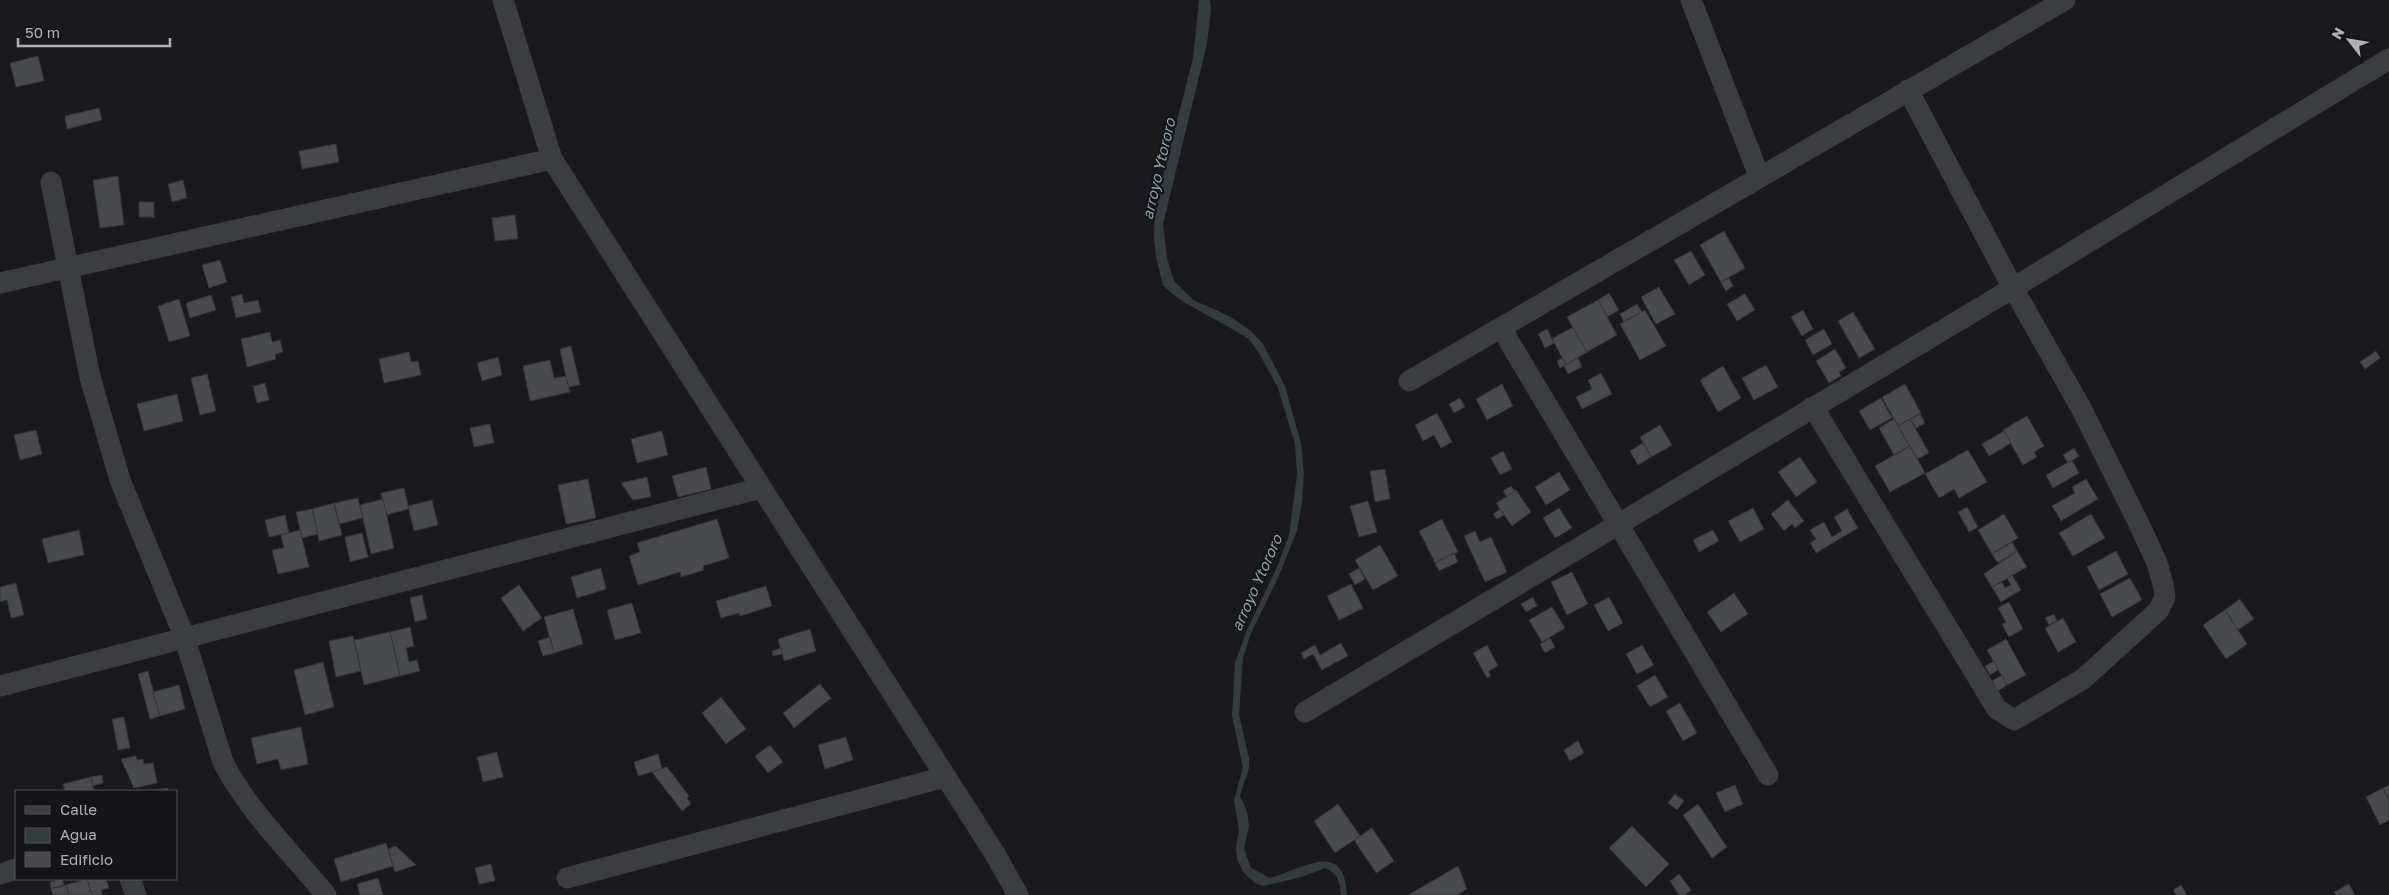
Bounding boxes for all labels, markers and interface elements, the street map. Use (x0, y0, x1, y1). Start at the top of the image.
scale bar (18, 15, 170, 47)
north arrow (2324, 15, 2374, 65)
text: 50 m (25, 23, 60, 41)
text: N (2327, 24, 2347, 42)
water label: arroyo Ytororo (1138, 115, 1180, 221)
water label: arroyo Ytororo (1227, 531, 1287, 634)
legend (15, 790, 178, 880)
text: Calle (60, 800, 97, 818)
text: Agua (60, 825, 97, 843)
text: Edificio (60, 850, 113, 868)

